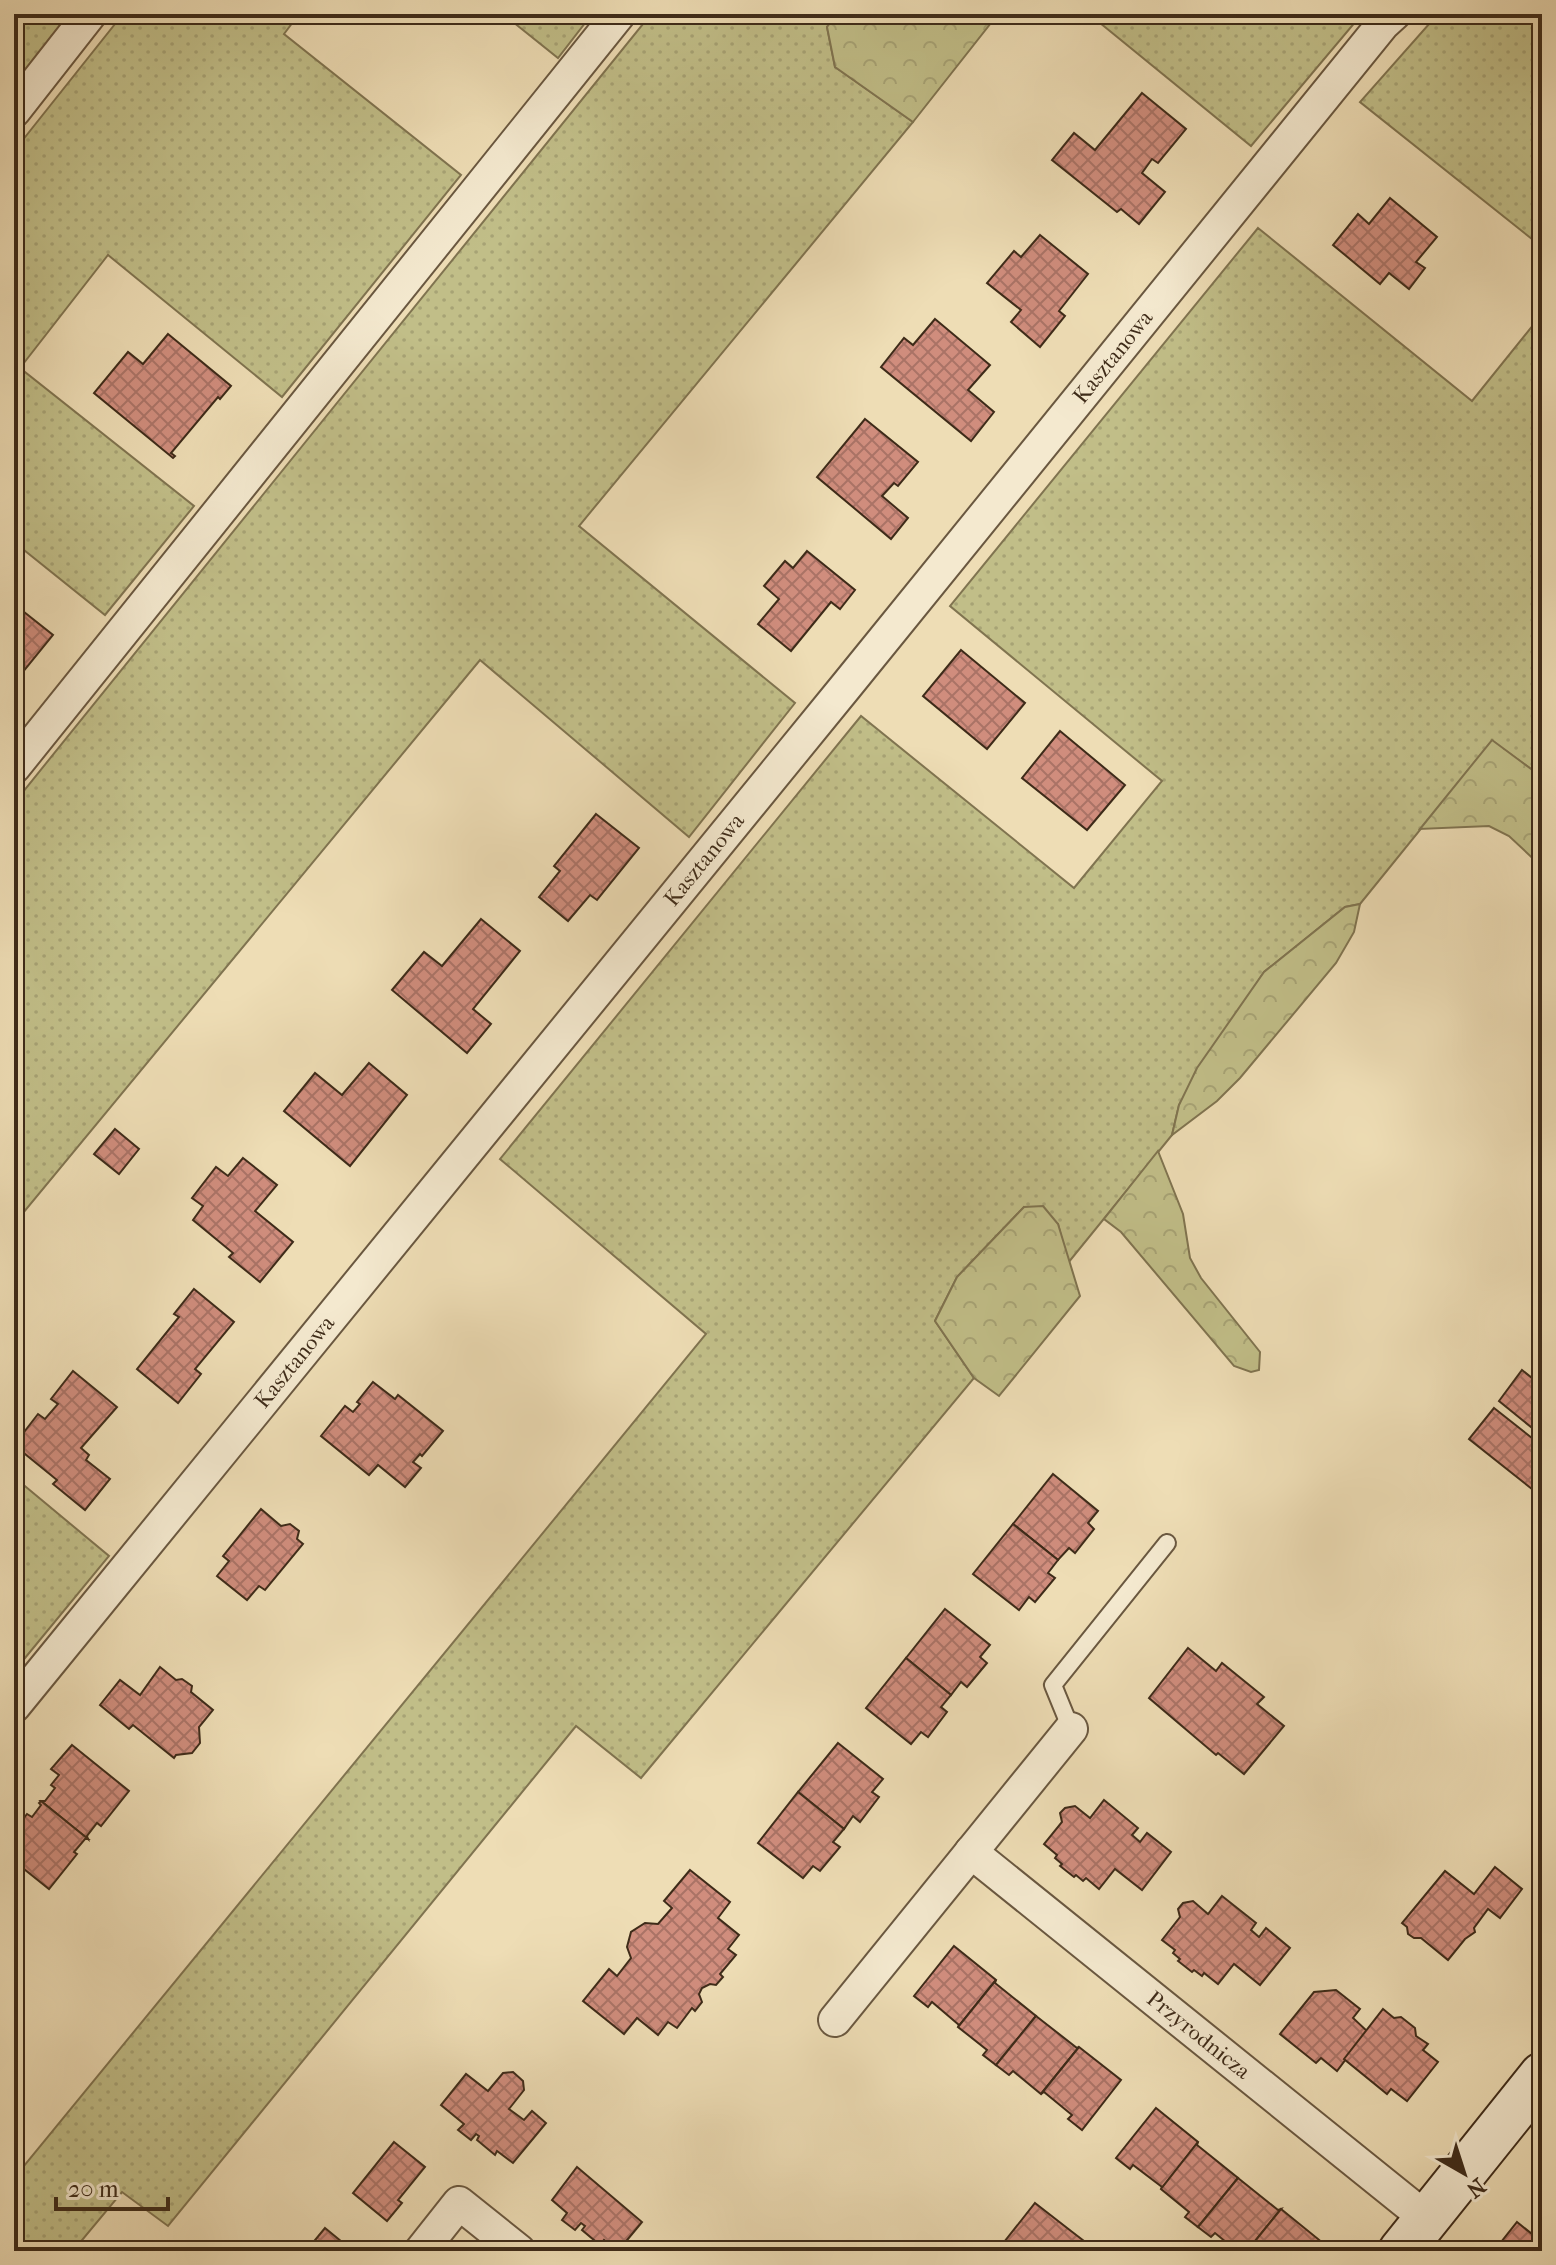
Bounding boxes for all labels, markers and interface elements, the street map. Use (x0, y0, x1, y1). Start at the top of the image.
street label: Kasztanowa (1068, 305, 1159, 409)
street label: Kasztanowa (659, 808, 750, 911)
street label: Kasztanowa (249, 1310, 341, 1414)
street label: Przyrodnicza (1142, 1986, 1256, 2085)
north arrow (1424, 2133, 1504, 2213)
scale bar (56, 2161, 168, 2211)
text: N (1461, 2172, 1491, 2203)
text: 20 m (68, 2175, 119, 2203)

